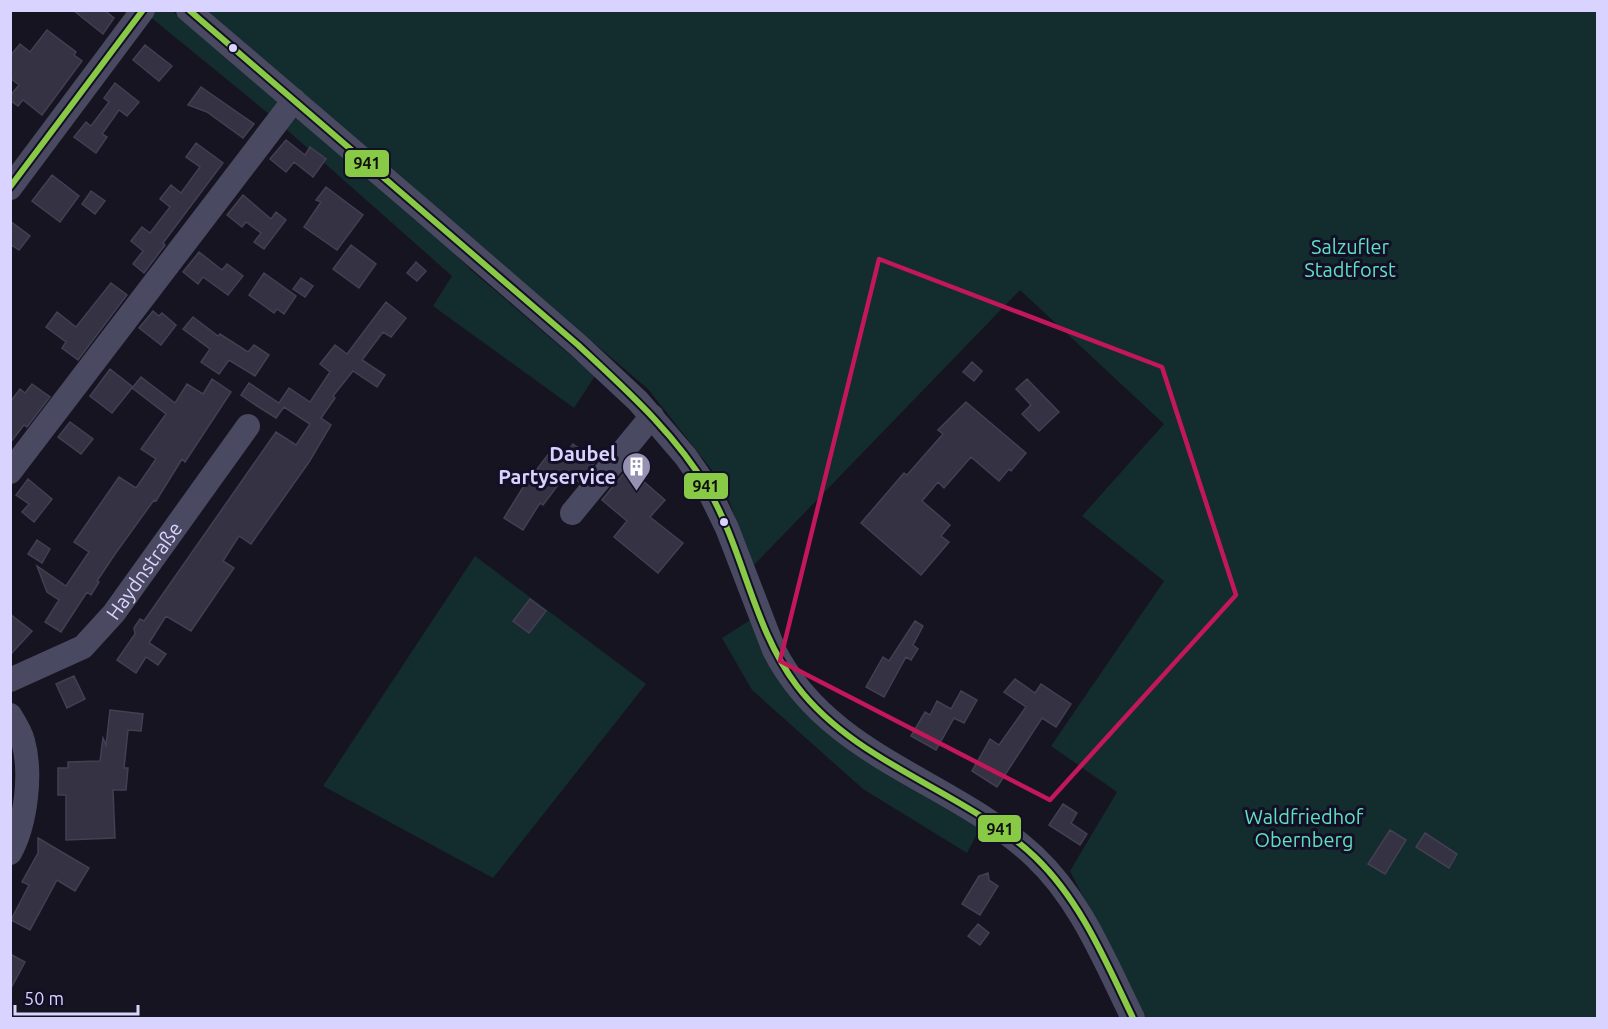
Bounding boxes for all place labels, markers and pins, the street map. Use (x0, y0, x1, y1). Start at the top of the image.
unlabelled marker (227, 42, 239, 54)
place label: Daubel Partyservice (498, 442, 616, 488)
building icon: Daubel Partyservice (621, 450, 653, 492)
unlabelled marker (718, 516, 730, 528)

